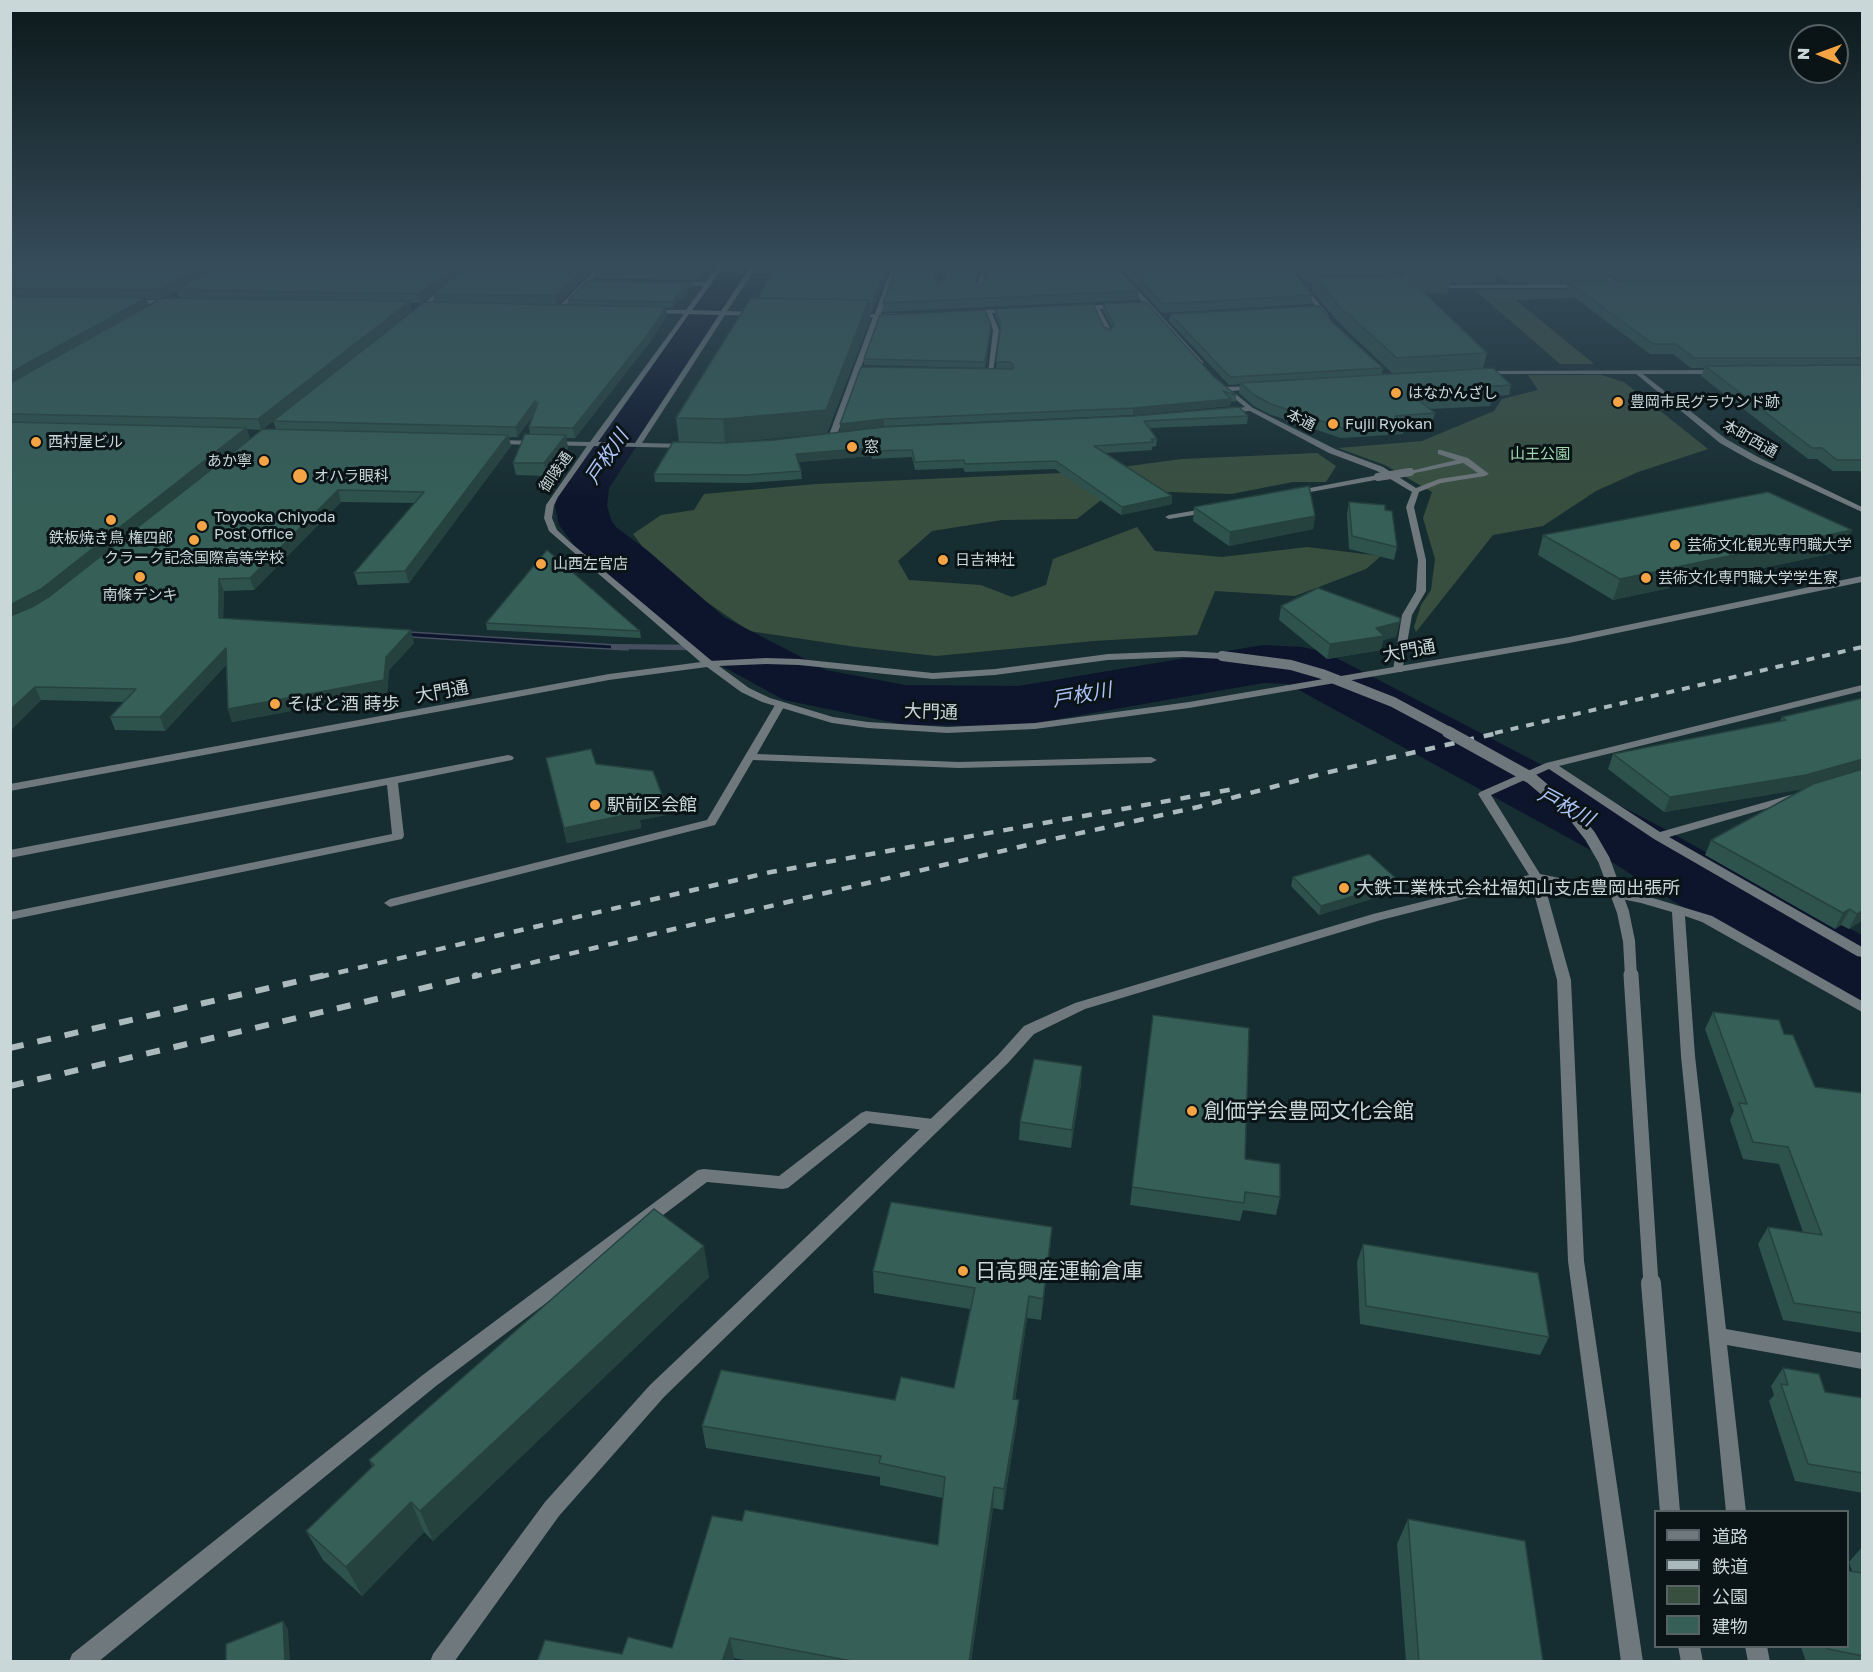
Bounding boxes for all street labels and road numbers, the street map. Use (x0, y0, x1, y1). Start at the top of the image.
street label: 本通 (1284, 405, 1318, 435)
street label: 本町西通 (1719, 417, 1781, 461)
street label: 御陵通 (536, 448, 576, 496)
street label: 大門通 (1381, 636, 1437, 666)
street label: 大門通 (414, 677, 470, 707)
street label: 大門通 (904, 700, 958, 724)

